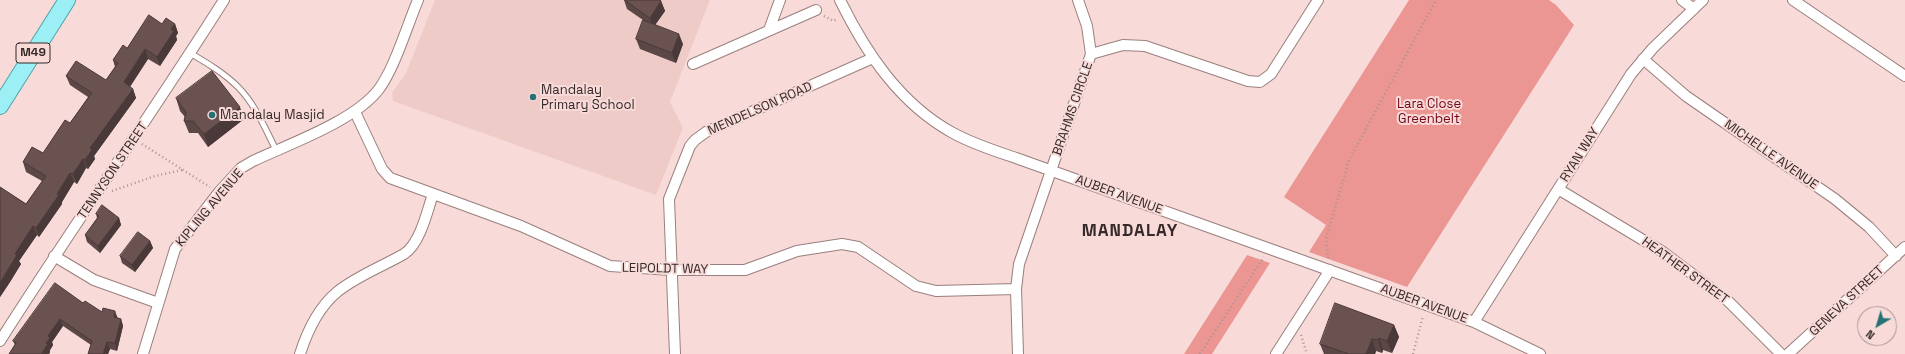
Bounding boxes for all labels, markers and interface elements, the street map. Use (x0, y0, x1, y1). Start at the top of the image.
road number: M49 (16, 43, 50, 63)
street label: BRAHMS CIRCLE (1050, 60, 1096, 158)
street label: MENDELSON ROAD (705, 79, 815, 139)
place label: Mandalay Primary School (541, 82, 635, 113)
marker: Mandalay Primary School (528, 92, 538, 102)
park label: Lara Close Greenbelt (1397, 96, 1461, 127)
place label: Mandalay Masjid (220, 107, 325, 123)
marker: Mandalay Masjid (207, 110, 217, 120)
street label: MICHELLE AVENUE (1721, 117, 1821, 193)
street label: TENNYSON STREET (75, 119, 151, 223)
street label: RYAN WAY (1557, 125, 1603, 185)
street label: KIPLING AVENUE (173, 166, 247, 250)
street label: AUBER AVENUE (1073, 172, 1165, 218)
district label: MANDALAY (1082, 221, 1178, 241)
street label: HEATHER STREET (1638, 234, 1732, 308)
street label: LEIPOLDT WAY (622, 260, 708, 278)
street label: GENEVA STREET (1806, 262, 1888, 340)
street label: AUBER AVENUE (1378, 281, 1470, 327)
north arrow (1857, 306, 1897, 346)

